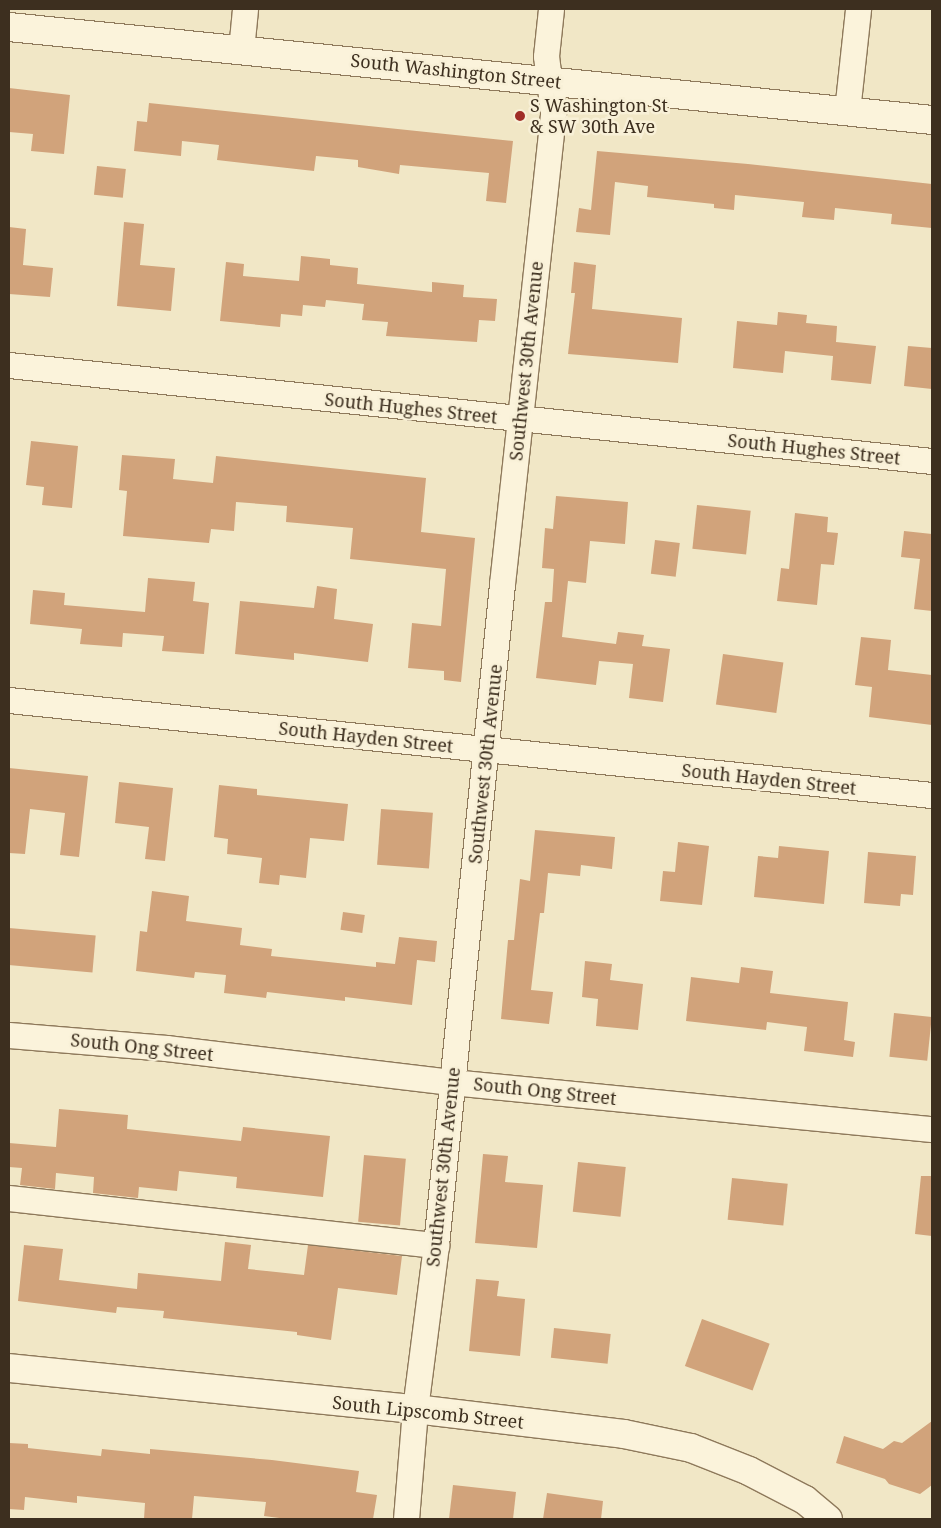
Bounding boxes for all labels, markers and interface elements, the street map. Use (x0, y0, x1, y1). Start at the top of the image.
street label: South Washington Street (350, 49, 562, 93)
place label: S Washington St & SW 30th Ave (530, 95, 668, 138)
marker: S Washington St & SW 30th Ave (514, 110, 526, 122)
street label: Southwest 30th Avenue (505, 260, 547, 462)
street label: South Hughes Street (324, 388, 498, 428)
street label: South Hughes Street (727, 429, 901, 469)
street label: Southwest 30th Avenue (464, 663, 506, 865)
street label: South Hayden Street (278, 717, 454, 757)
street label: South Hayden Street (681, 759, 857, 799)
street label: South Ong Street (69, 1029, 215, 1065)
street label: Southwest 30th Avenue (422, 1066, 464, 1268)
street label: South Ong Street (472, 1073, 618, 1109)
street label: South Lipscomb Street (331, 1391, 525, 1433)

